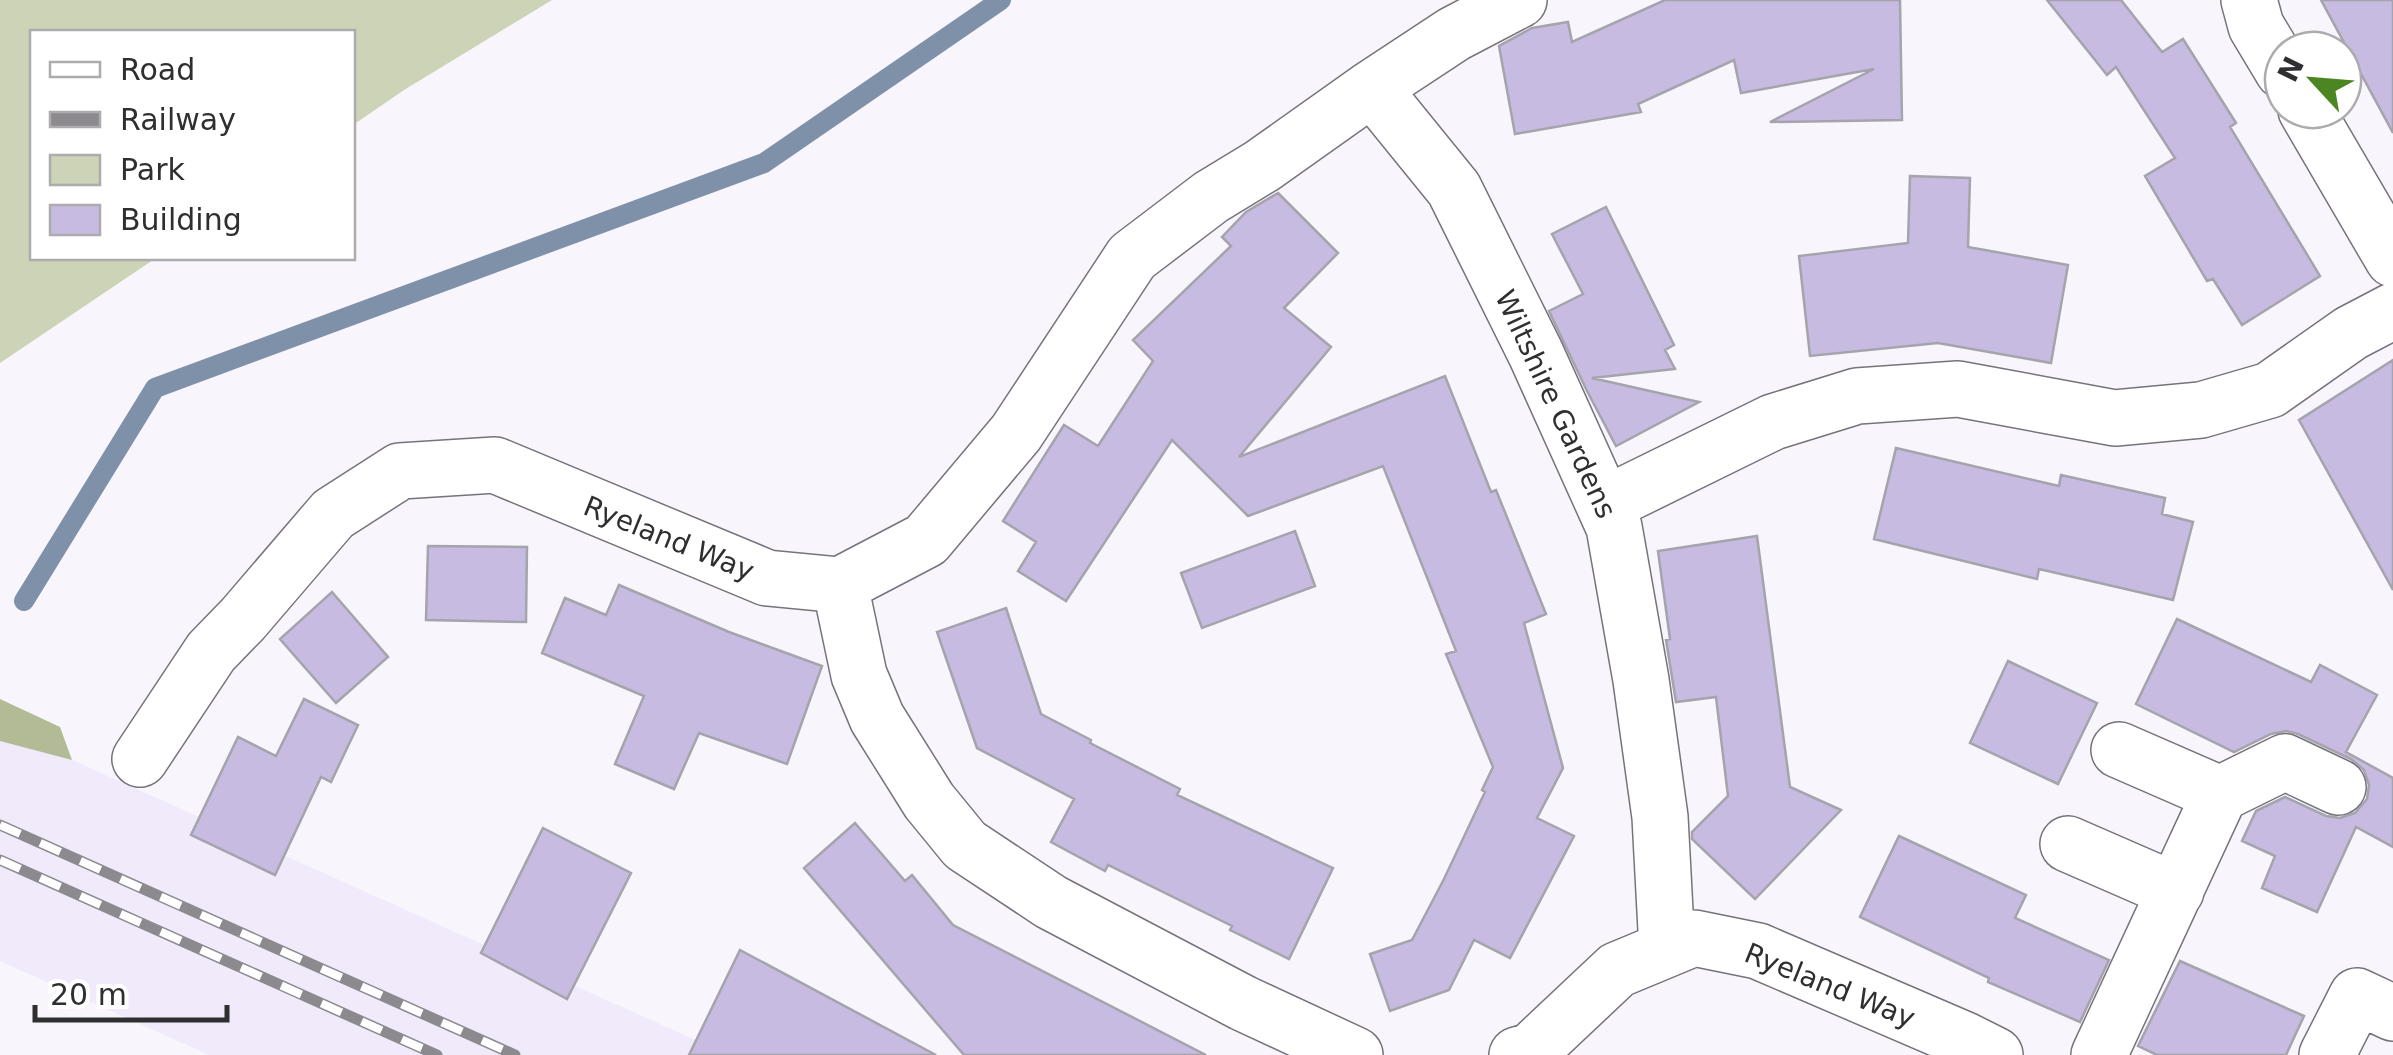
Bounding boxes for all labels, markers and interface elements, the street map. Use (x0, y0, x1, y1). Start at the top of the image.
legend (30, 30, 355, 260)
north arrow (2263, 30, 2363, 130)
text: N (2271, 51, 2311, 87)
text: Road (120, 52, 195, 87)
text: Railway (120, 102, 236, 137)
text: Park (120, 152, 185, 187)
text: Building (120, 202, 242, 237)
street label: Wiltshire Gardens (1488, 285, 1623, 524)
street label: Ryeland Way (579, 489, 759, 588)
street label: Ryeland Way (1740, 936, 1920, 1035)
scale bar (35, 960, 228, 1022)
text: 20 m (50, 977, 127, 1012)

